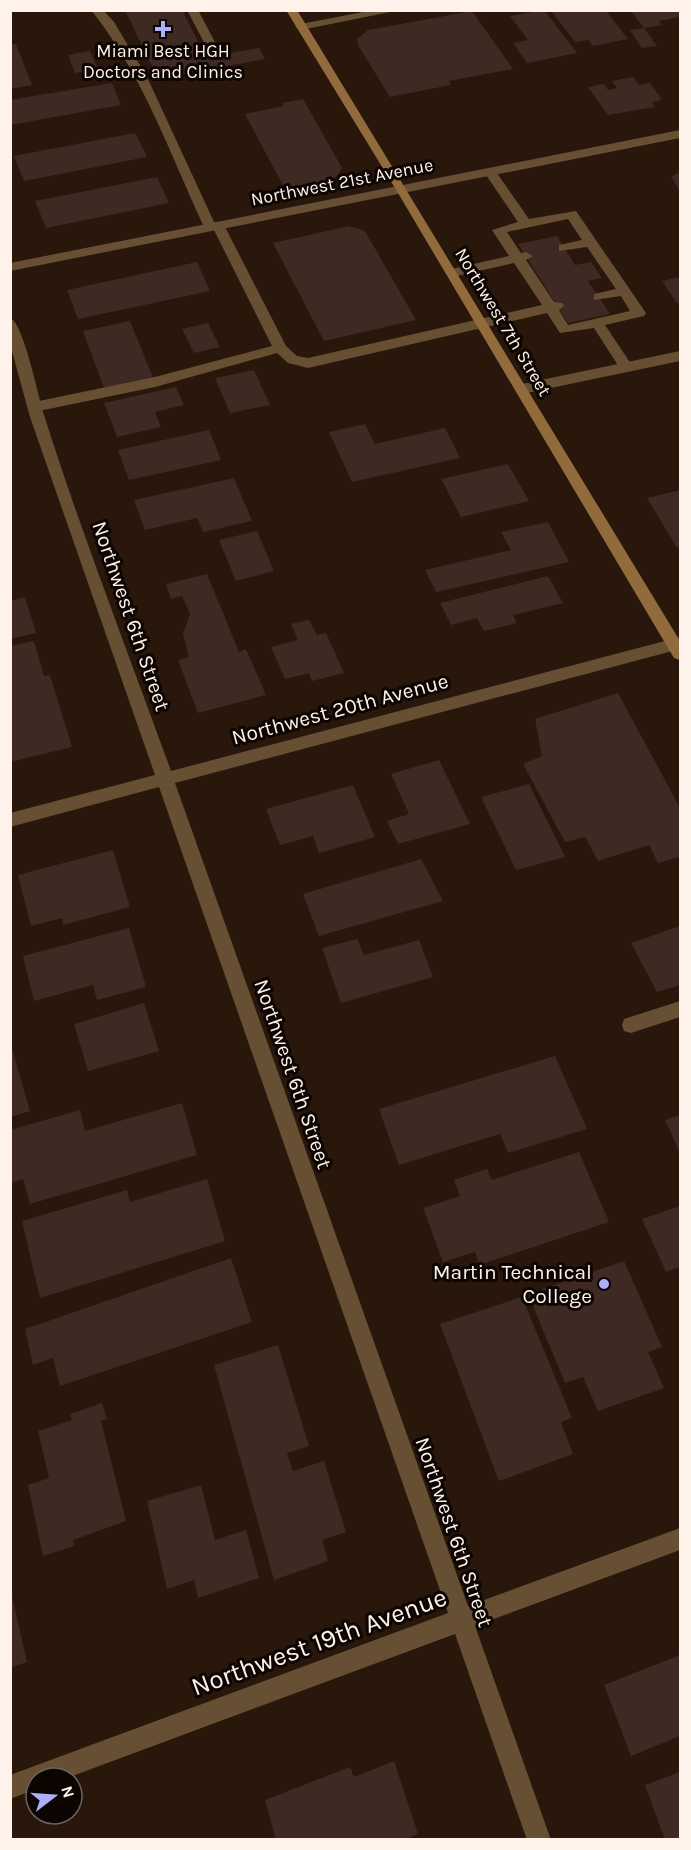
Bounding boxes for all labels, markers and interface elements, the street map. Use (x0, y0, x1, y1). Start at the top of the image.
marker: Miami Best HGH Doctors and Clinics (154, 20, 172, 38)
place label: Miami Best HGH Doctors and Clinics (83, 40, 243, 83)
street label: Northwest 21st Avenue (249, 154, 435, 210)
street label: Northwest 7th Street (450, 244, 556, 400)
street label: Northwest 6th Street (87, 518, 175, 714)
street label: Northwest 20th Avenue (229, 669, 451, 749)
street label: Northwest 6th Street (249, 976, 337, 1172)
place label: Martin Technical College (433, 1260, 592, 1308)
marker: Martin Technical College (597, 1277, 611, 1291)
street label: Northwest 6th Street (410, 1434, 498, 1630)
street label: Northwest 19th Avenue (187, 1581, 451, 1703)
north arrow (24, 1766, 84, 1826)
text: N (57, 1783, 79, 1800)

